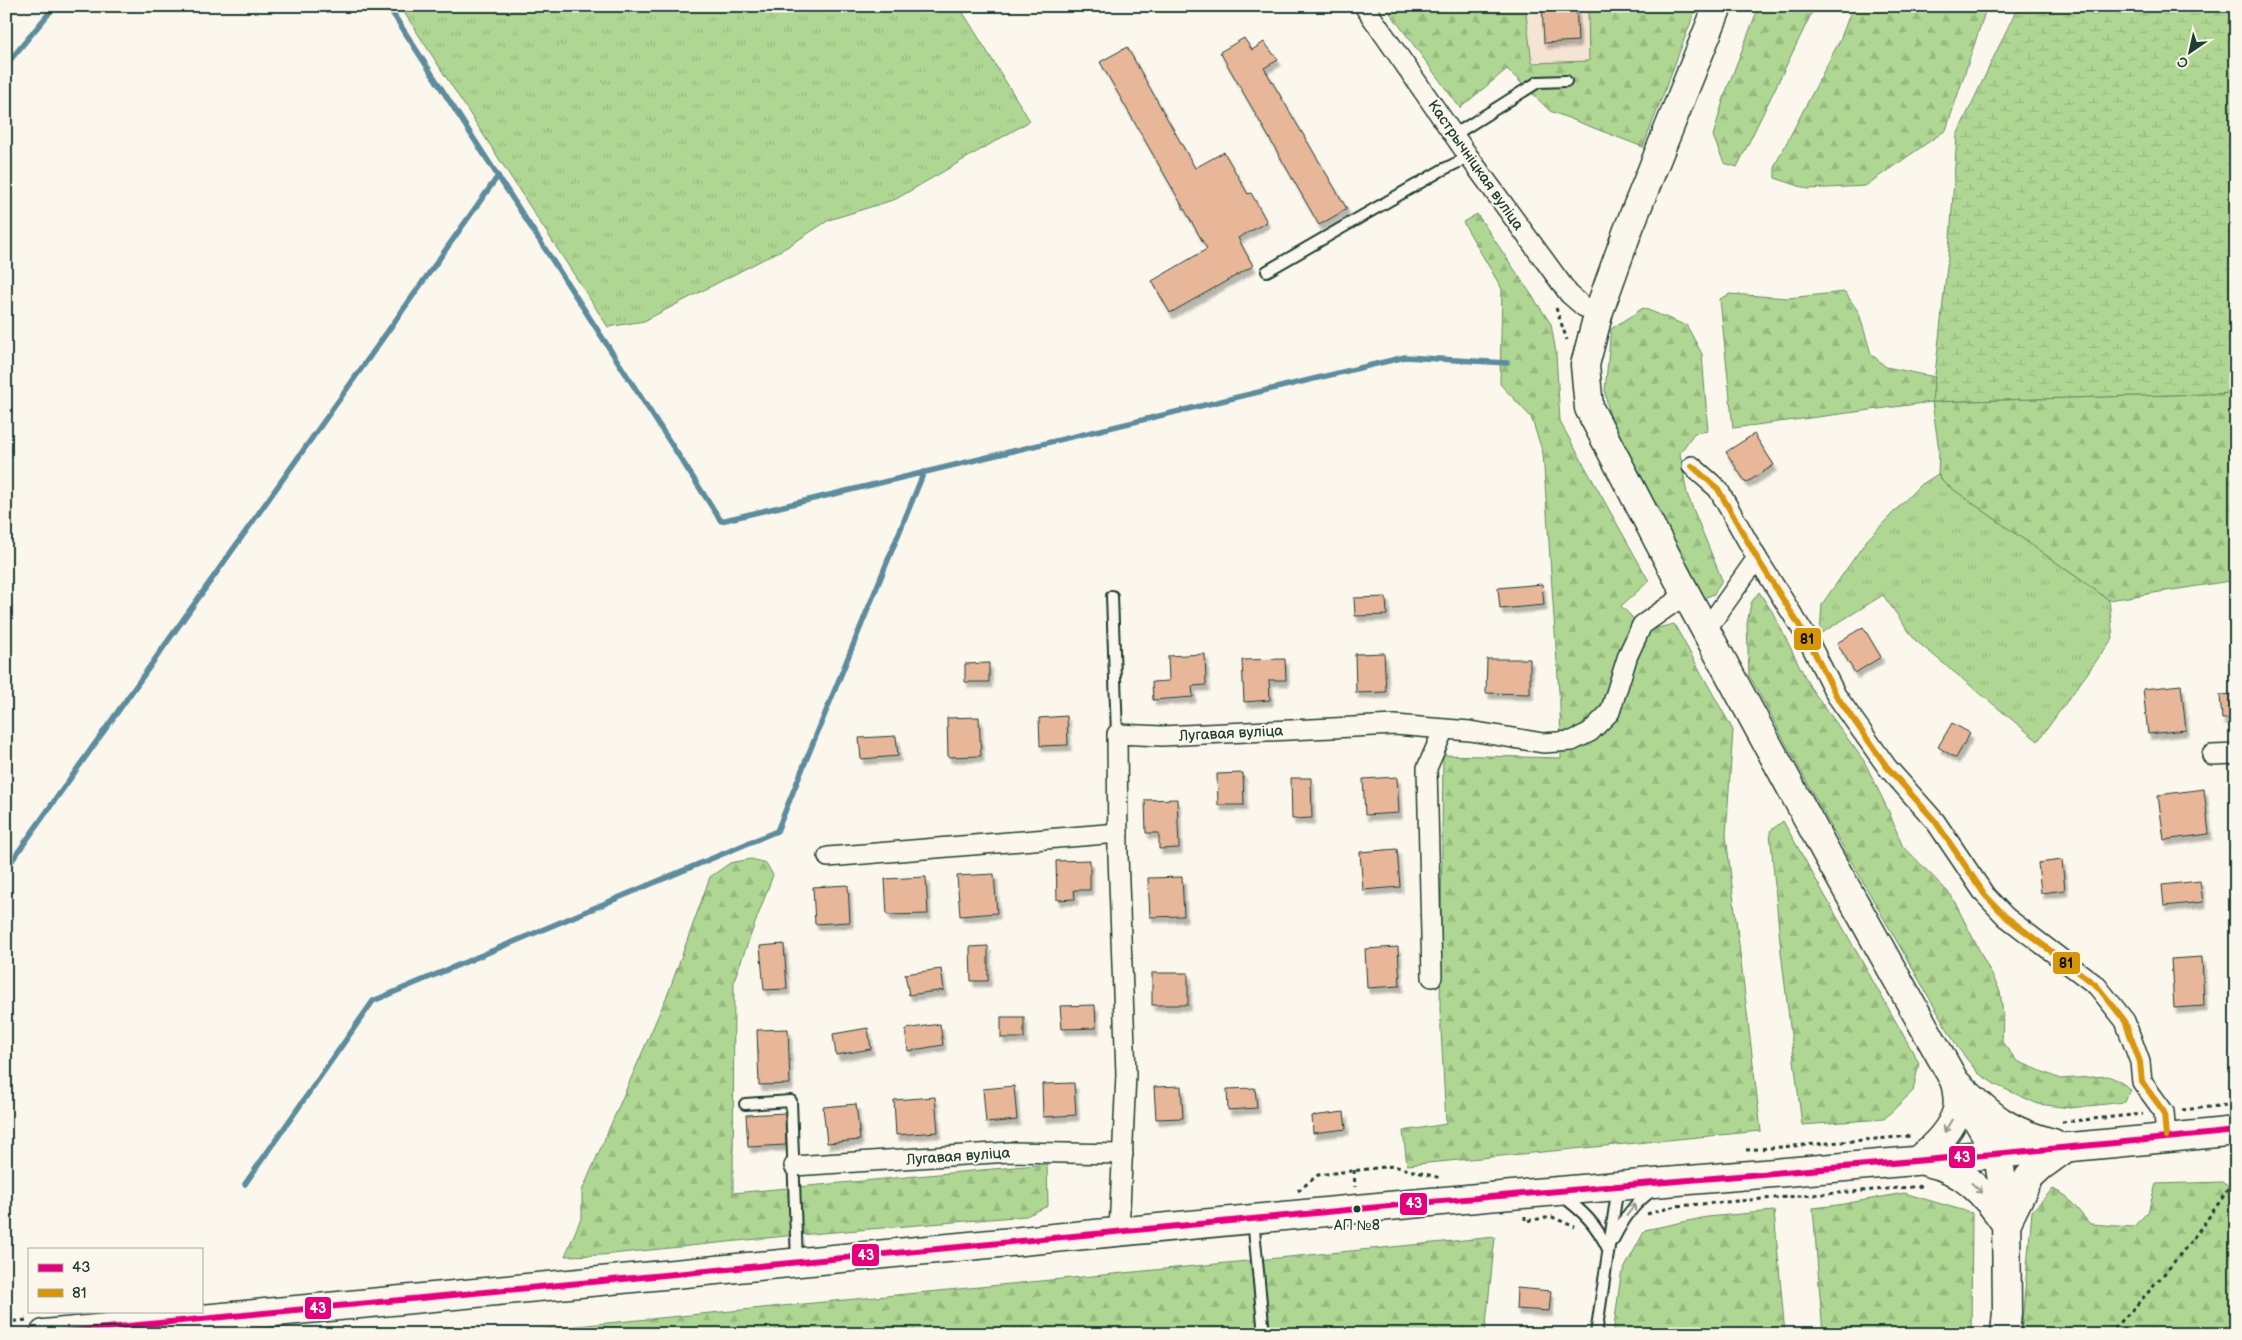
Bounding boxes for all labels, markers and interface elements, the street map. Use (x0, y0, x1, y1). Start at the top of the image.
north arrow (2164, 28, 2214, 78)
text: С (2174, 52, 2192, 72)
street label: Кастрычніцкая вуліца (1423, 97, 1528, 234)
line badge: 81 (1793, 627, 1822, 651)
text: 81 (1800, 631, 1814, 648)
street label: Лугавая вуліца (1177, 721, 1284, 746)
line badge: 81 (2052, 951, 2081, 975)
text: 81 (2059, 955, 2073, 972)
one-way arrow (1943, 1118, 1953, 1132)
street label: Лугавая вуліца (904, 1143, 1011, 1170)
line badge: 43 (1948, 1145, 1976, 1169)
text: 43 (1954, 1149, 1970, 1166)
one-way arrow (1970, 1182, 1983, 1194)
line badge: 43 (1399, 1192, 1428, 1216)
text: 43 (1406, 1195, 1422, 1212)
marker: АП №8 (1352, 1204, 1362, 1214)
one-way arrow (1625, 1204, 1636, 1217)
place label: АП №8 (1333, 1217, 1380, 1234)
line badge: 43 (851, 1243, 880, 1267)
text: 43 (858, 1247, 874, 1264)
legend (28, 1248, 202, 1312)
text: 43 (72, 1258, 90, 1277)
text: 81 (72, 1284, 87, 1303)
line badge: 43 (304, 1296, 332, 1320)
text: 43 (310, 1300, 326, 1317)

